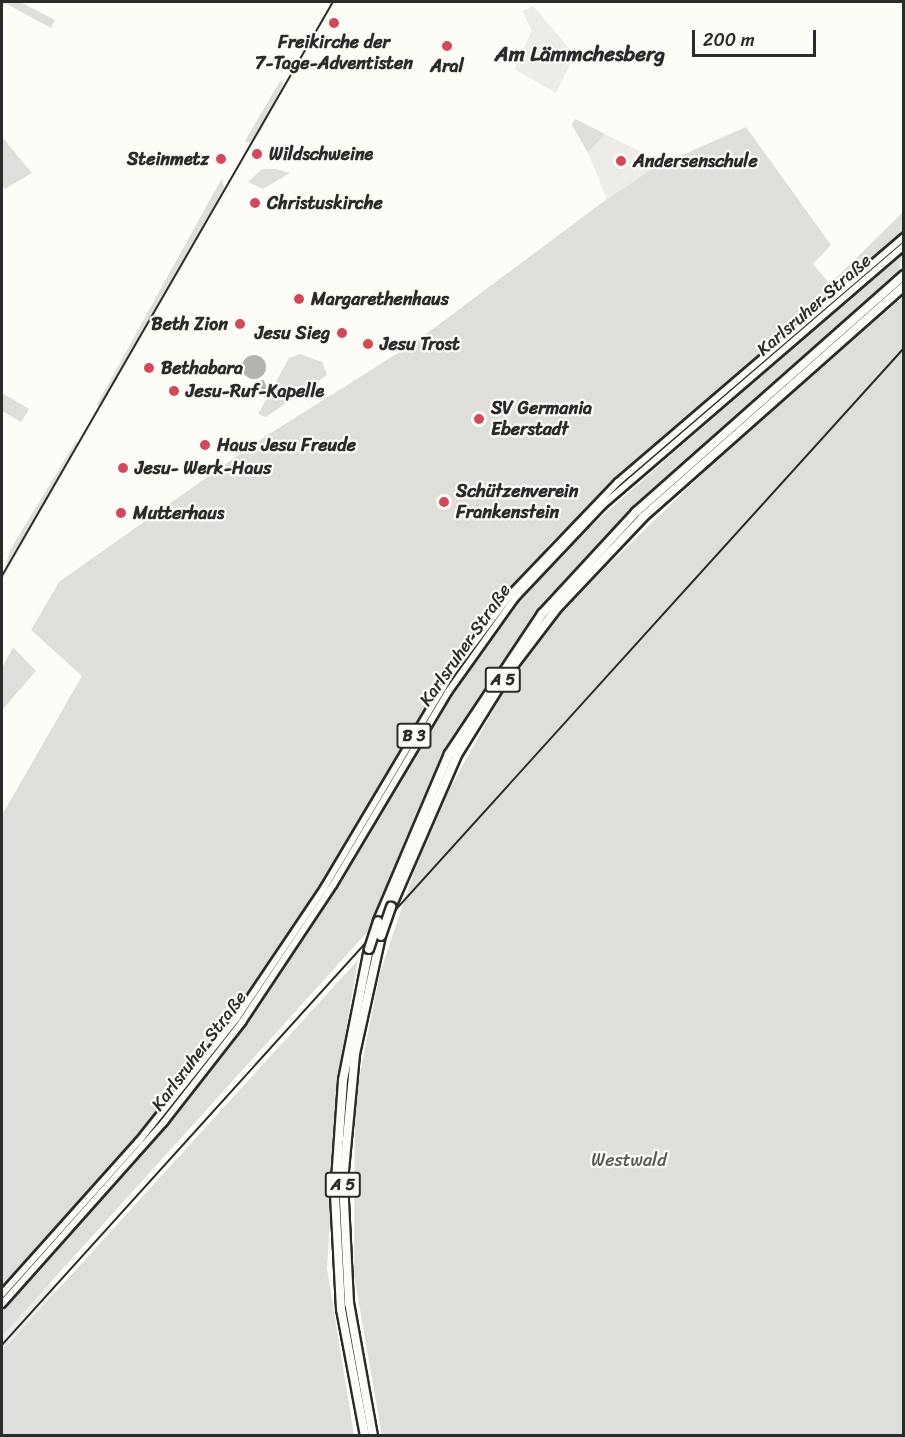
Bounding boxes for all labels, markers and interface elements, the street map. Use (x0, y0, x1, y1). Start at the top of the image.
marker: Freikirche der 7-Tage-Adventisten (327, 16, 341, 30)
scale bar (695, 18, 820, 56)
text: 200 m (703, 24, 755, 56)
place label: Freikirche der 7-Tage-Adventisten (255, 32, 413, 74)
marker: Aral (440, 39, 454, 53)
district label: Am Lämmchesberg (494, 41, 666, 67)
place label: Aral (430, 55, 464, 77)
place label: Wildschweine (269, 143, 373, 165)
marker: Wildschweine (250, 147, 264, 161)
place label: Steinmetz (127, 148, 209, 170)
place label: Andersenschule (633, 150, 758, 172)
marker: Steinmetz (214, 152, 228, 166)
marker: Andersenschule (614, 154, 628, 168)
place label: Christuskirche (267, 192, 383, 214)
marker: Christuskirche (248, 196, 262, 210)
street label: Karlsruher Straße (752, 250, 876, 360)
place label: Margarethenhaus (311, 288, 449, 310)
marker: Margarethenhaus (292, 292, 306, 306)
place label: Beth Zion (152, 313, 228, 335)
marker: Beth Zion (233, 317, 247, 331)
place label: Jesu Sieg (255, 322, 330, 344)
marker: Jesu Sieg (335, 326, 349, 340)
place label: Jesu Trost (380, 333, 461, 355)
marker: Jesu Trost (361, 337, 375, 351)
place label: Bethabara (161, 357, 243, 379)
marker: Bethabara (142, 361, 156, 375)
place label: Jesu-Ruf-Kapelle (186, 380, 324, 402)
marker: Jesu-Ruf-Kapelle (167, 384, 181, 398)
place label: SV Germania Eberstadt (491, 398, 592, 440)
marker: SV Germania Eberstadt (472, 412, 486, 426)
place label: Haus Jesu Freude (217, 434, 356, 456)
marker: Haus Jesu Freude (198, 438, 212, 452)
place label: Jesu- Werk-Haus (135, 457, 271, 479)
marker: Jesu- Werk-Haus (116, 461, 130, 475)
place label: Schützenverein Frankenstein (456, 481, 578, 524)
marker: Schützenverein Frankenstein (437, 495, 451, 509)
place label: Mutterhaus (133, 502, 224, 524)
marker: Mutterhaus (114, 506, 128, 520)
street label: Karlsruher Straße (415, 580, 515, 710)
road number: A 5 (484, 667, 522, 693)
road number: B 3 (396, 723, 432, 749)
street label: Karlsruher Straße (147, 987, 251, 1115)
park label: Westwald (591, 1149, 667, 1171)
road number: A 5 (324, 1172, 362, 1198)

